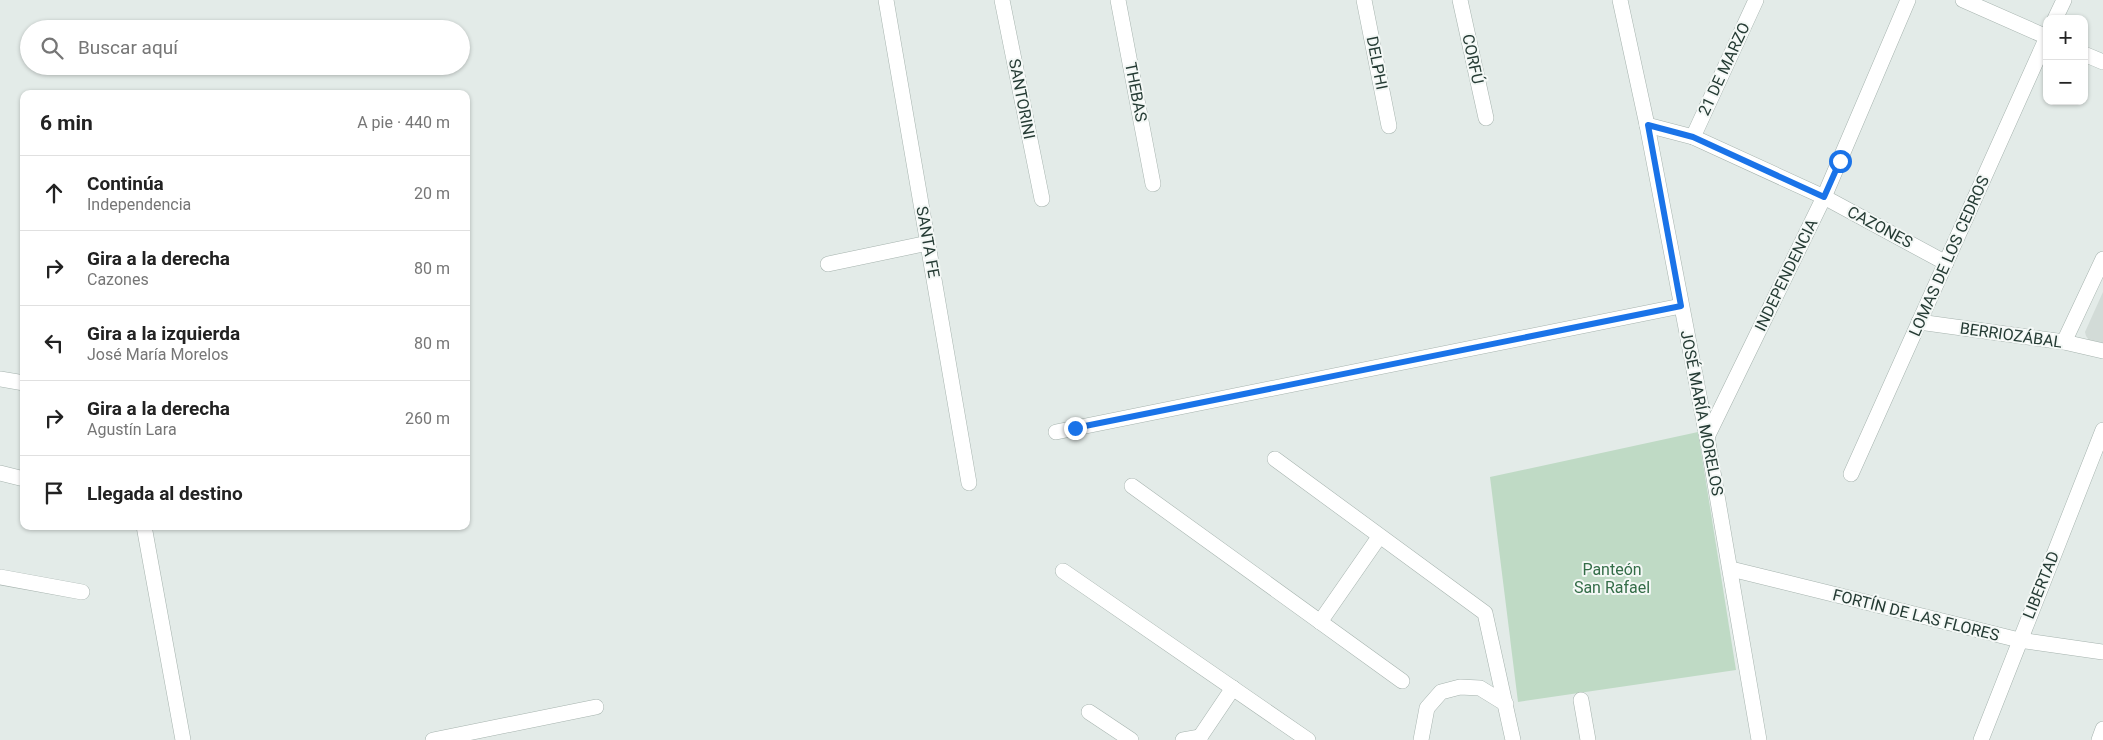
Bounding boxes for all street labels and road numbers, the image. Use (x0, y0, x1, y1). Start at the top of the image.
street label: 21 DE MARZO (1694, 20, 1754, 118)
street label: CORFÚ (1458, 32, 1488, 86)
street label: DELPHI (1363, 35, 1391, 91)
street label: SANTORINI (1005, 57, 1039, 141)
street label: THEBAS (1121, 61, 1151, 123)
street label: LOMAS DE LOS CEDROS (1905, 173, 1993, 339)
street label: CAZONES (1844, 202, 1916, 252)
street label: SANTA FE (912, 205, 944, 279)
street label: INDEPENDENCIA (1751, 215, 1822, 334)
street label: BERRIOZÁBAL (1959, 318, 2064, 352)
street label: JOSÉ MARÍA MORELOS (1677, 329, 1727, 497)
street label: LIBERTAD (2019, 548, 2063, 622)
street label: FORTÍN DE LAS FLORES (1831, 585, 2001, 645)

